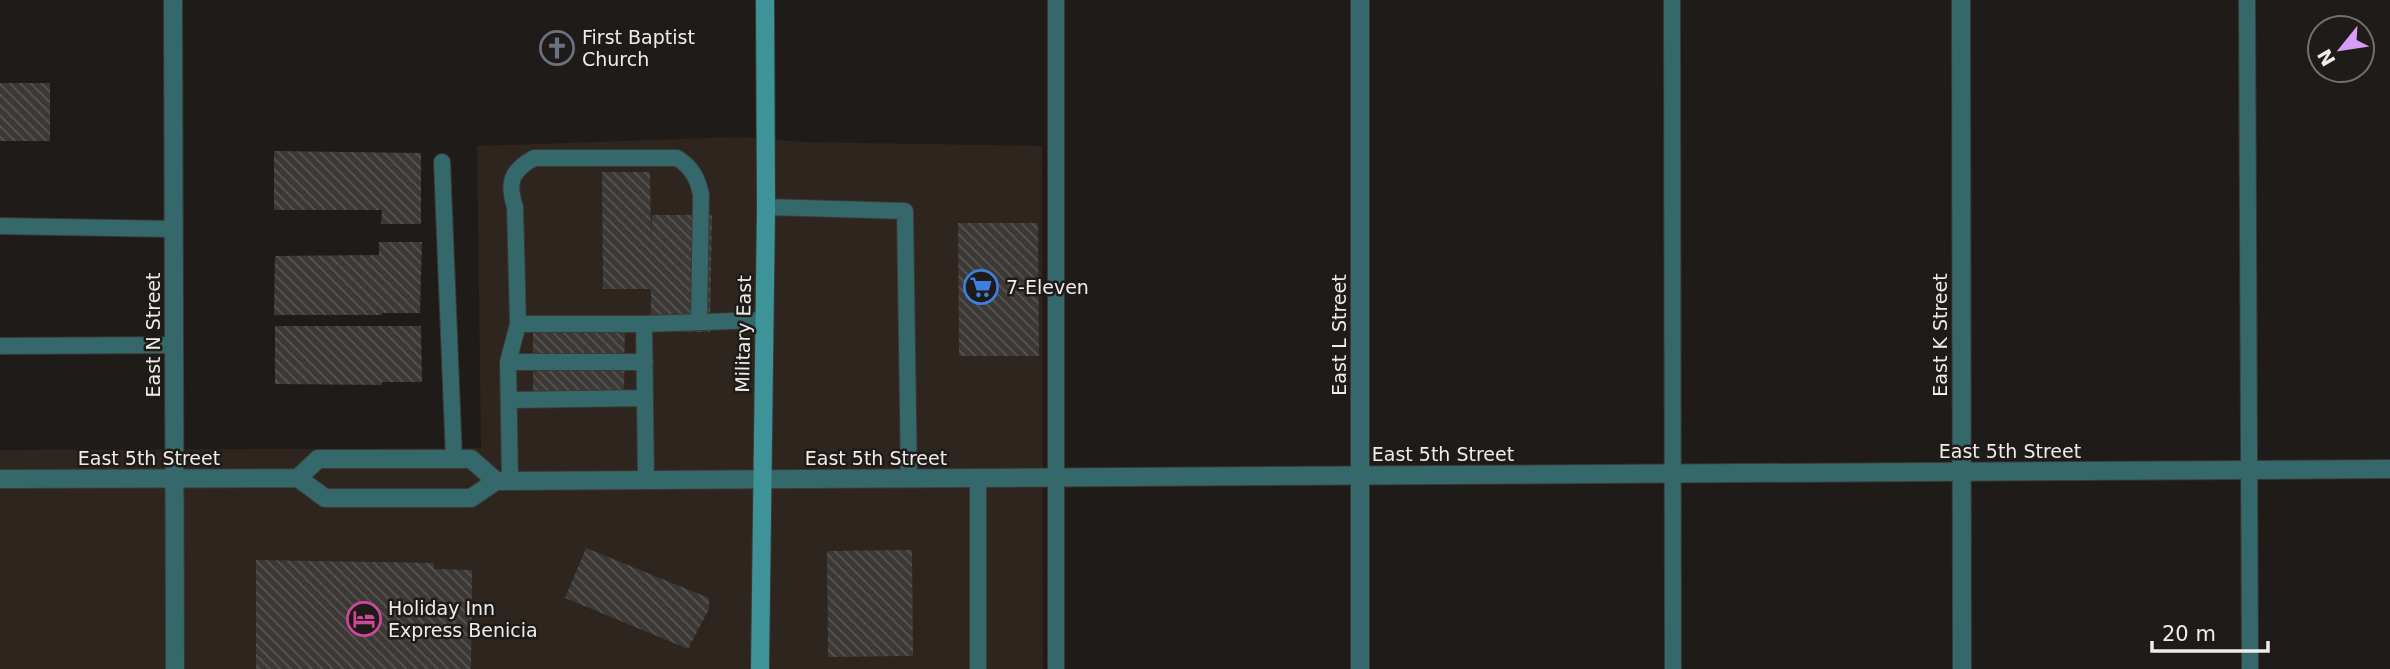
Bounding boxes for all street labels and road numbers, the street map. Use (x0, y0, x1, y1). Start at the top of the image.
street label: East N Street (142, 272, 164, 398)
street label: East K Street (1929, 273, 1951, 397)
street label: East L Street (1328, 274, 1350, 396)
street label: Military East (731, 275, 755, 393)
street label: East 5th Street (1939, 440, 2081, 462)
street label: East 5th Street (1372, 443, 1514, 465)
street label: East 5th Street (78, 447, 220, 469)
street label: East 5th Street (805, 447, 947, 469)

